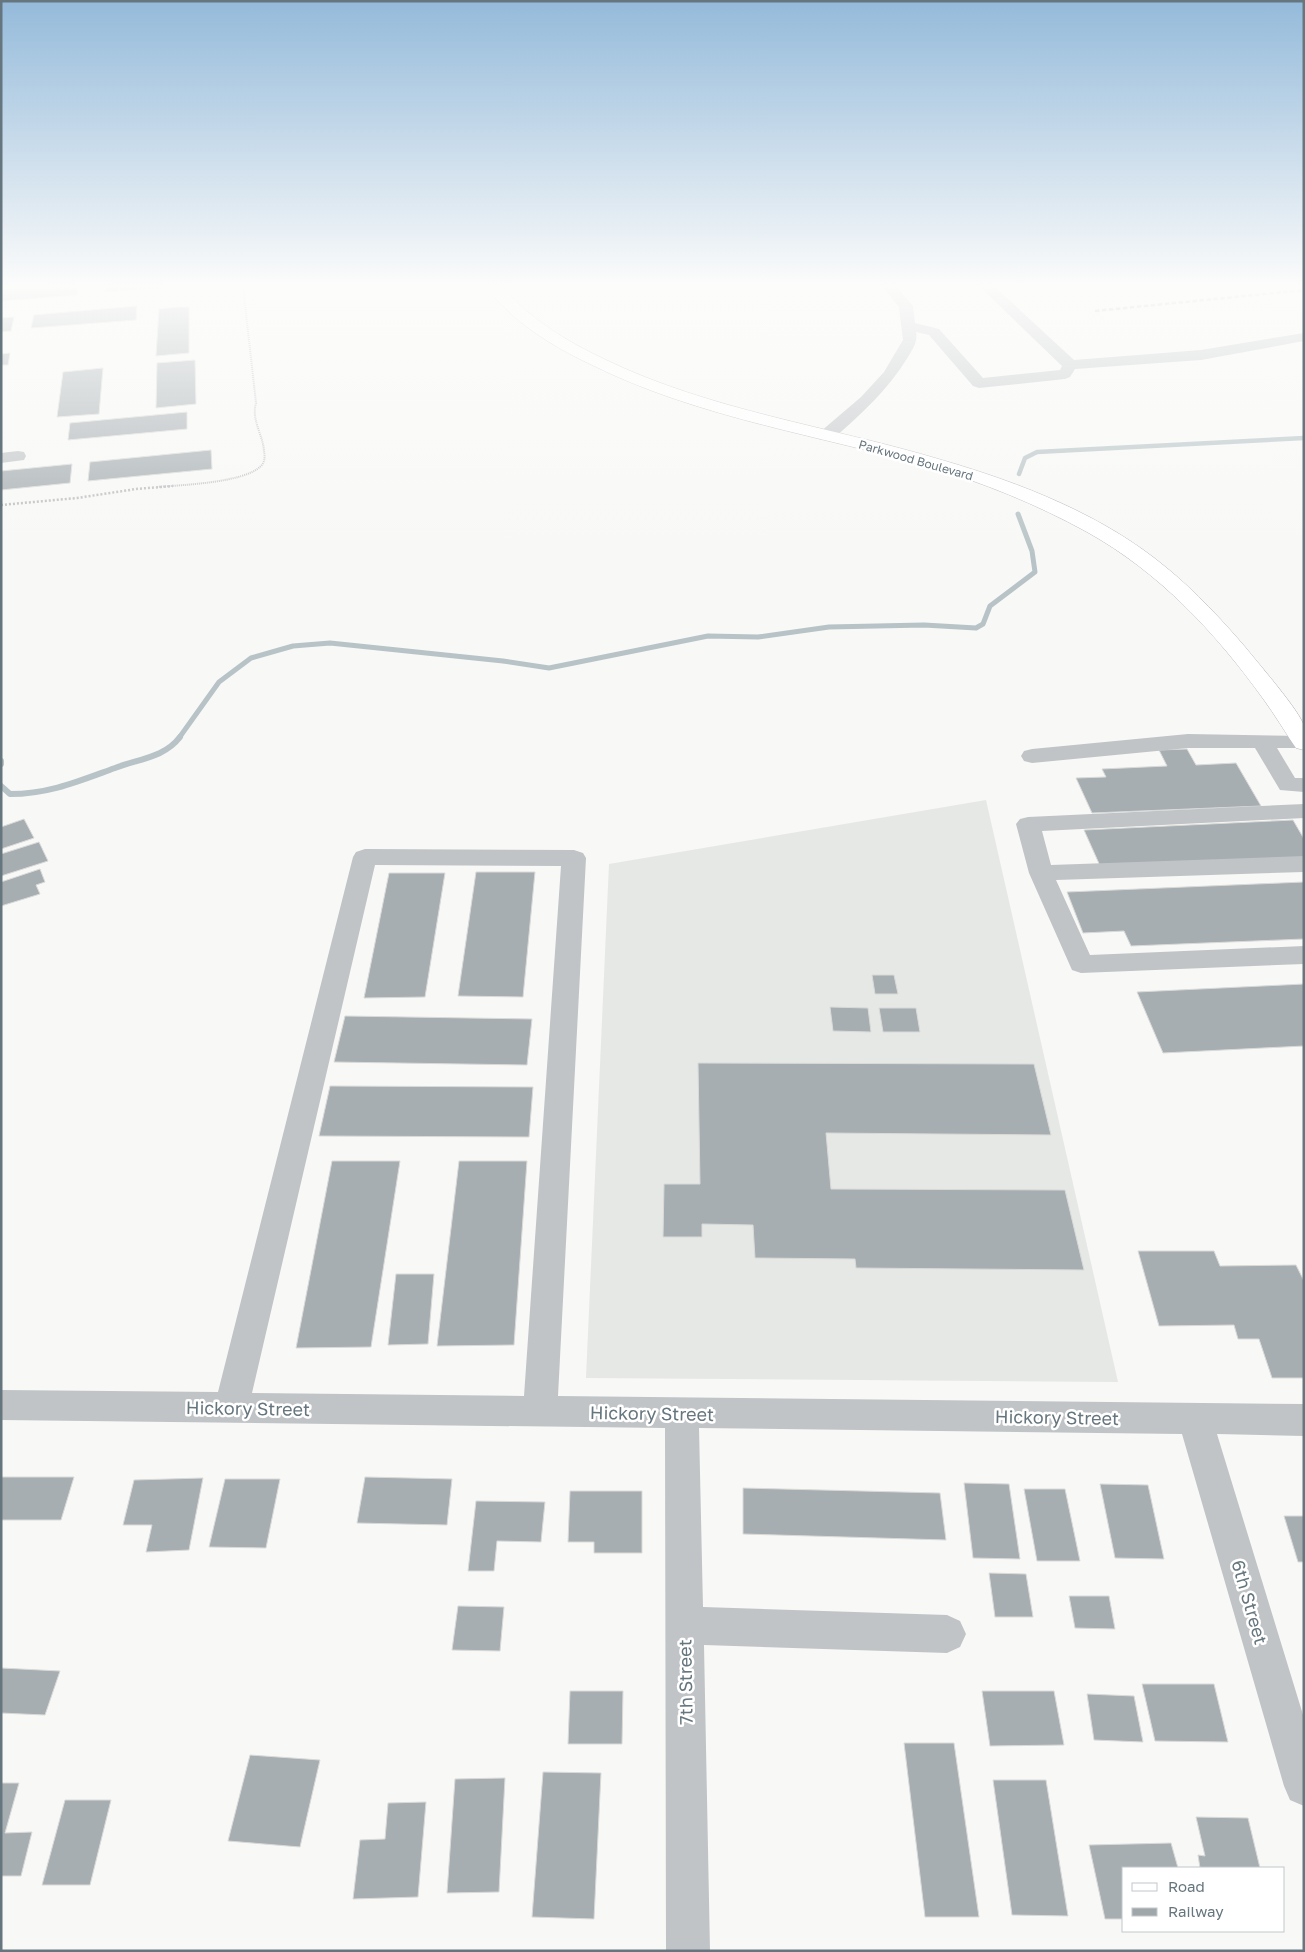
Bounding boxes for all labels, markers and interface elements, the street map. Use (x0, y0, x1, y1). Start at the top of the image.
street label: Parkwood Boulevard (857, 436, 975, 484)
street label: Hickory Street (186, 1396, 310, 1420)
street label: Hickory Street (590, 1401, 714, 1425)
street label: Hickory Street (995, 1405, 1119, 1429)
street label: 6th Street (1227, 1557, 1273, 1647)
street label: 7th Street (673, 1639, 697, 1725)
legend (1122, 1867, 1285, 1932)
text: Road (1168, 1877, 1205, 1895)
text: Railway (1168, 1902, 1224, 1920)

